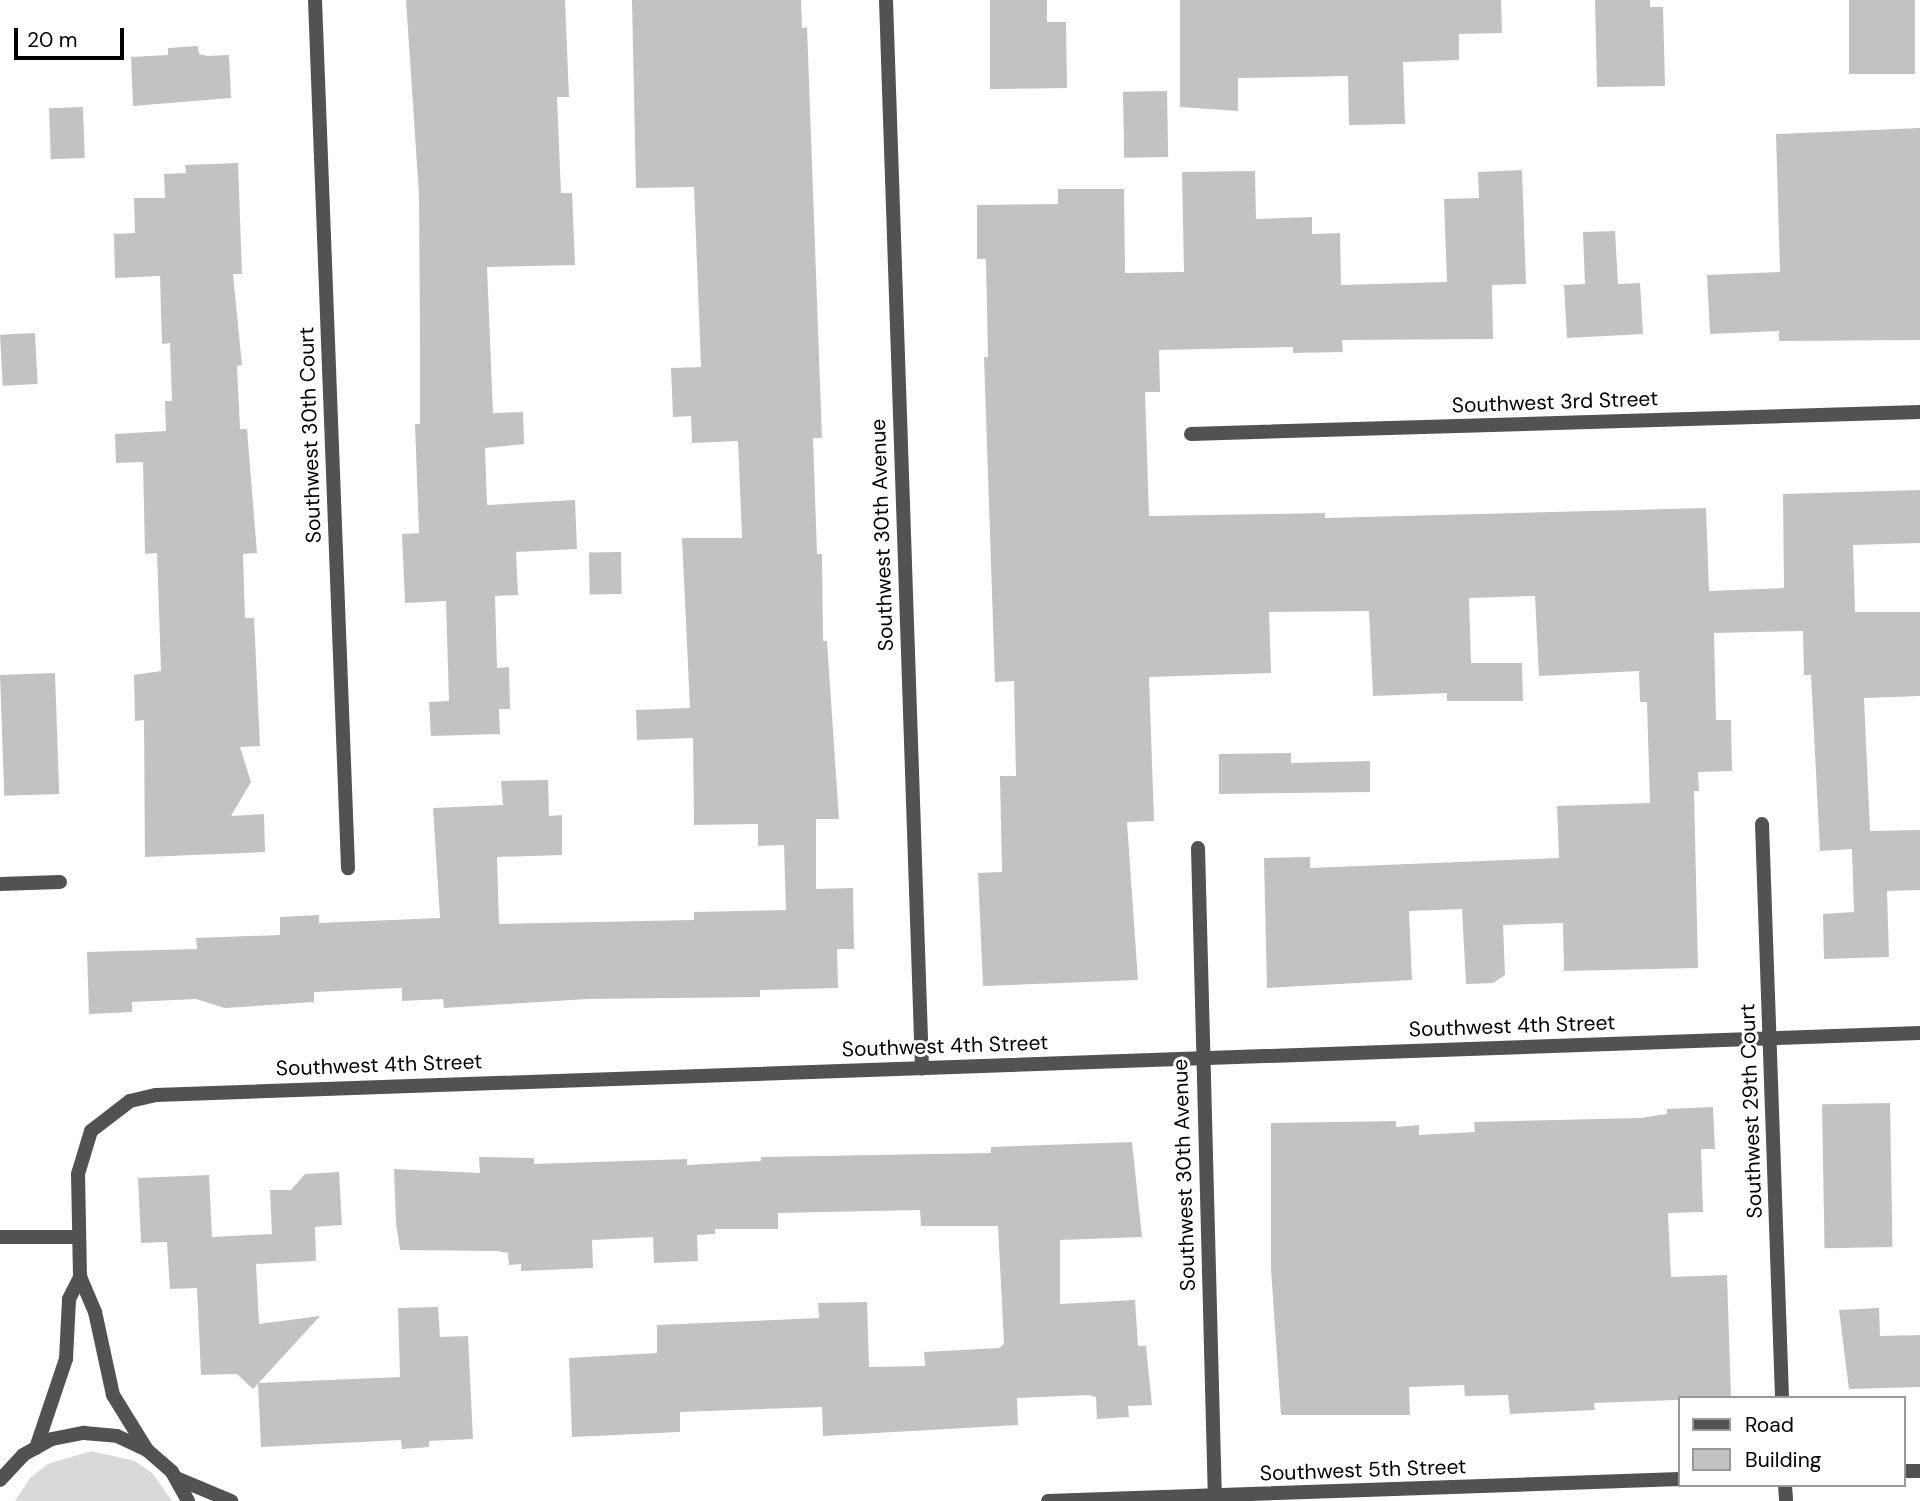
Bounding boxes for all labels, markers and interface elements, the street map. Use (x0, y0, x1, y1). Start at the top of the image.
scale bar (18, 14, 128, 58)
text: 20 m (27, 26, 78, 54)
street label: Southwest 30th Court (294, 326, 326, 544)
street label: Southwest 3rd Street (1451, 386, 1659, 418)
street label: Southwest 30th Avenue (865, 418, 899, 652)
street label: Southwest 29th Court (1735, 1003, 1767, 1219)
street label: Southwest 4th Street (1408, 1010, 1616, 1042)
street label: Southwest 4th Street (841, 1030, 1049, 1062)
street label: Southwest 4th Street (275, 1049, 483, 1081)
street label: Southwest 30th Avenue (1167, 1058, 1201, 1292)
legend (1678, 1396, 1906, 1487)
text: Road (1745, 1411, 1794, 1439)
text: Building (1745, 1446, 1821, 1474)
street label: Southwest 5th Street (1259, 1454, 1467, 1486)

